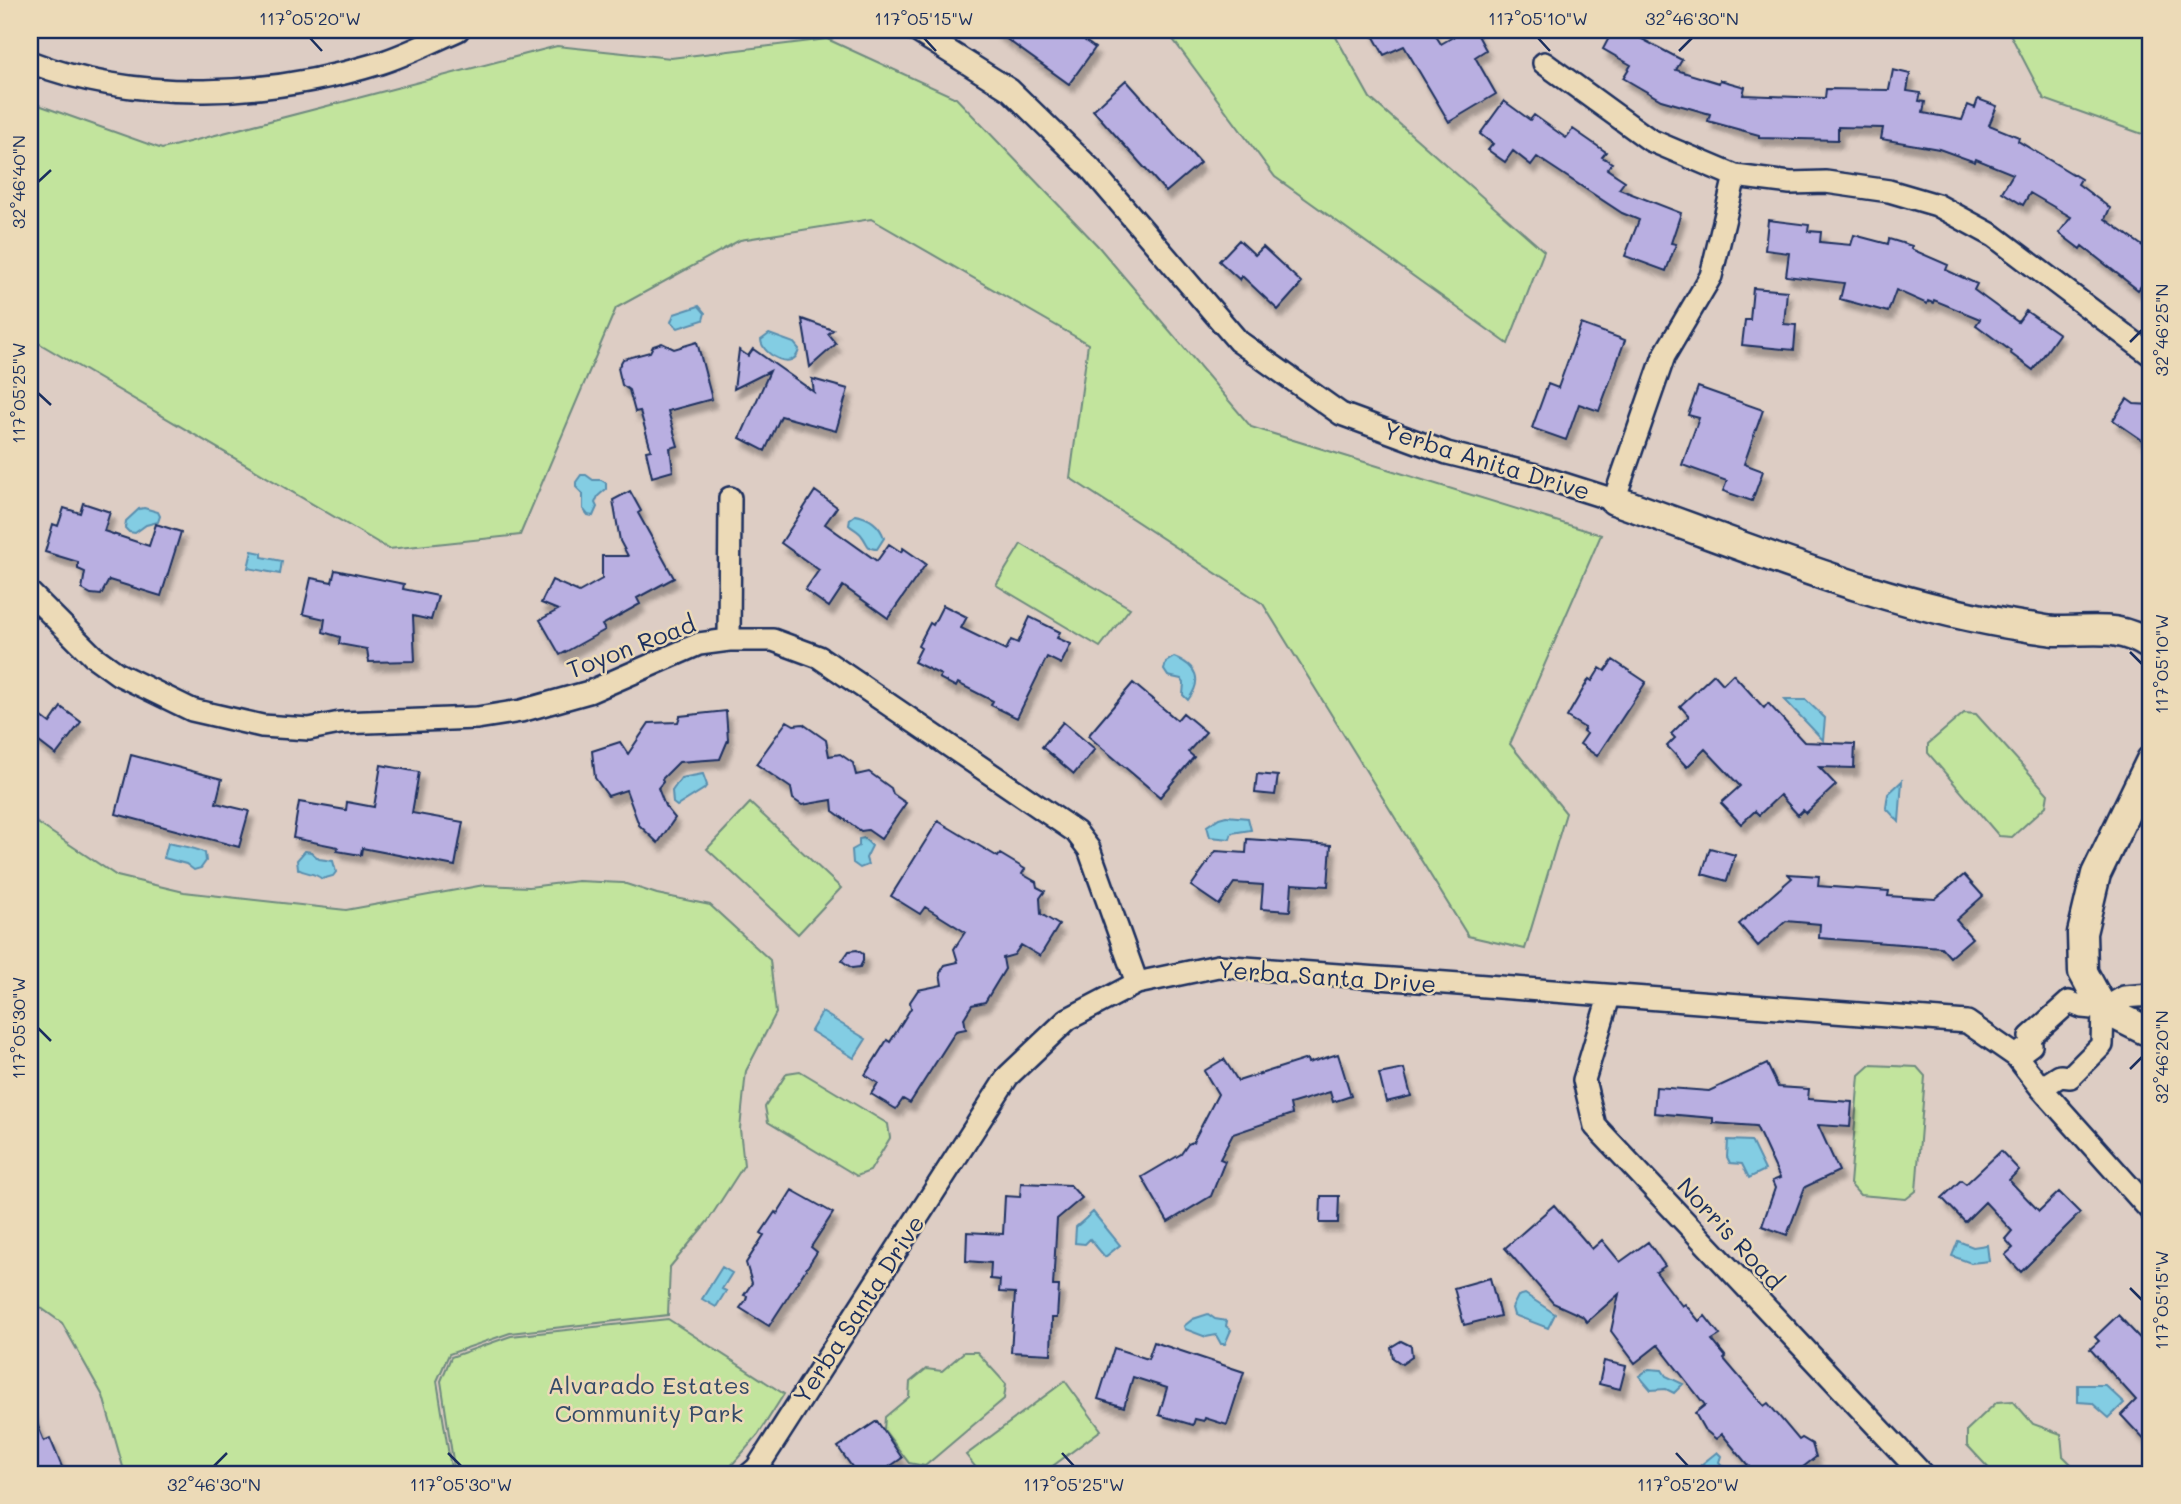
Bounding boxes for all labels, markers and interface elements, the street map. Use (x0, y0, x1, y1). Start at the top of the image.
text: 117°05'20"W (259, 6, 361, 30)
text: 117°05'15"W (874, 6, 974, 30)
text: 117°05'10"W (1488, 6, 1588, 30)
text: 32°46'30"N (1645, 6, 1739, 30)
text: 32°46'40"N (6, 135, 30, 229)
text: 32°46'25"N (2149, 283, 2173, 377)
text: 117°05'25"W (6, 342, 30, 444)
street label: Yerba Anita Drive (1380, 414, 1594, 506)
street label: Toyon Road (562, 607, 700, 685)
text: 117°05'10"W (2149, 614, 2173, 714)
street label: Yerba Santa Drive (1217, 953, 1437, 999)
text: 117°05'30"W (6, 977, 30, 1079)
text: 32°46'20"N (2149, 1010, 2173, 1104)
street label: Norris Road (1671, 1170, 1791, 1296)
street label: Yerba Santa Drive (785, 1209, 931, 1409)
text: 117°05'15"W (2149, 1250, 2173, 1350)
park label: Alvarado Estates Community Park (548, 1369, 750, 1428)
text: 32°46'30"N (167, 1472, 261, 1496)
text: 117°05'30"W (410, 1472, 512, 1496)
text: 117°05'25"W (1023, 1472, 1125, 1496)
text: 117°05'20"W (1637, 1472, 1739, 1496)

